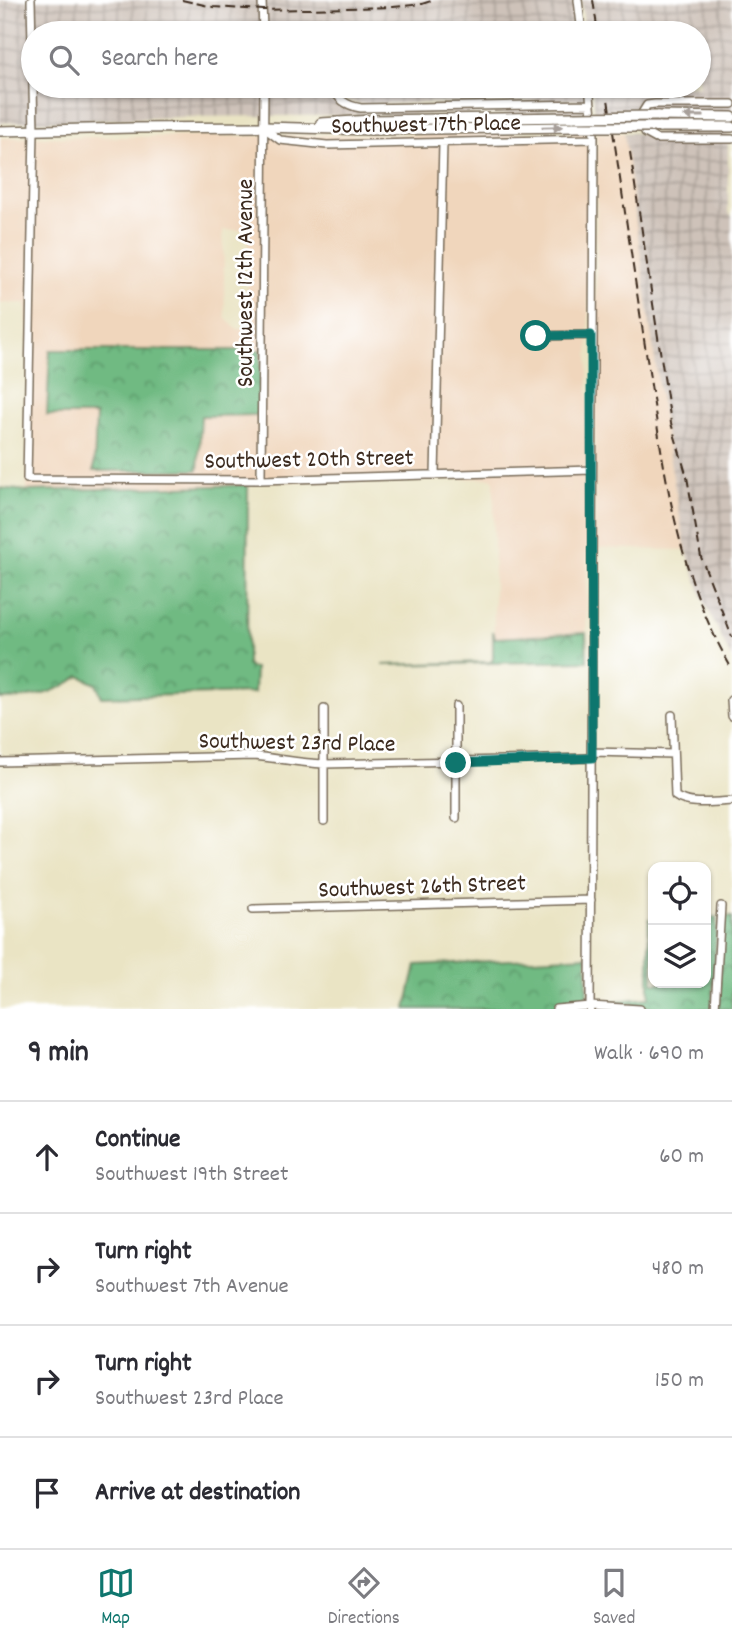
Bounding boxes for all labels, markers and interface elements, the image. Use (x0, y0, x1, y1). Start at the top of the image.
search box (21, 21, 711, 98)
icon: search (45, 41, 83, 79)
text: Search here (101, 41, 219, 78)
street label: Southwest 17th Place (331, 107, 521, 145)
one-way arrow (683, 110, 705, 122)
one-way arrow (542, 121, 564, 133)
street label: Southwest 12th Avenue (230, 179, 264, 387)
route start (520, 320, 551, 351)
street label: Southwest 20th Street (204, 442, 414, 480)
street label: Southwest 23rd Place (198, 725, 396, 763)
route end (440, 747, 471, 778)
map controls (648, 862, 711, 988)
button: locate (648, 862, 711, 925)
street label: Southwest 26th Street (318, 867, 527, 909)
button: layers (648, 925, 711, 988)
text: 9 min (28, 1033, 89, 1076)
text: Walk · 690 m (594, 1038, 704, 1071)
text: Continue (95, 1122, 180, 1159)
icon: ahead (28, 1138, 66, 1176)
text: 60 m (659, 1141, 704, 1174)
text: Southwest 19th Street (95, 1159, 288, 1192)
text: Turn right (95, 1234, 192, 1271)
icon: right (28, 1250, 66, 1288)
text: 480 m (652, 1253, 704, 1286)
text: Southwest 7th Avenue (95, 1271, 289, 1304)
text: Turn right (95, 1346, 192, 1383)
icon: right (28, 1362, 66, 1400)
text: 150 m (655, 1365, 704, 1398)
text: Southwest 23rd Place (95, 1383, 284, 1416)
icon: arrive (28, 1474, 66, 1512)
text: Arrive at destination (95, 1475, 300, 1512)
tab: Map (97, 1564, 135, 1633)
tab: Directions (328, 1564, 400, 1633)
tab: Saved (593, 1564, 635, 1633)

